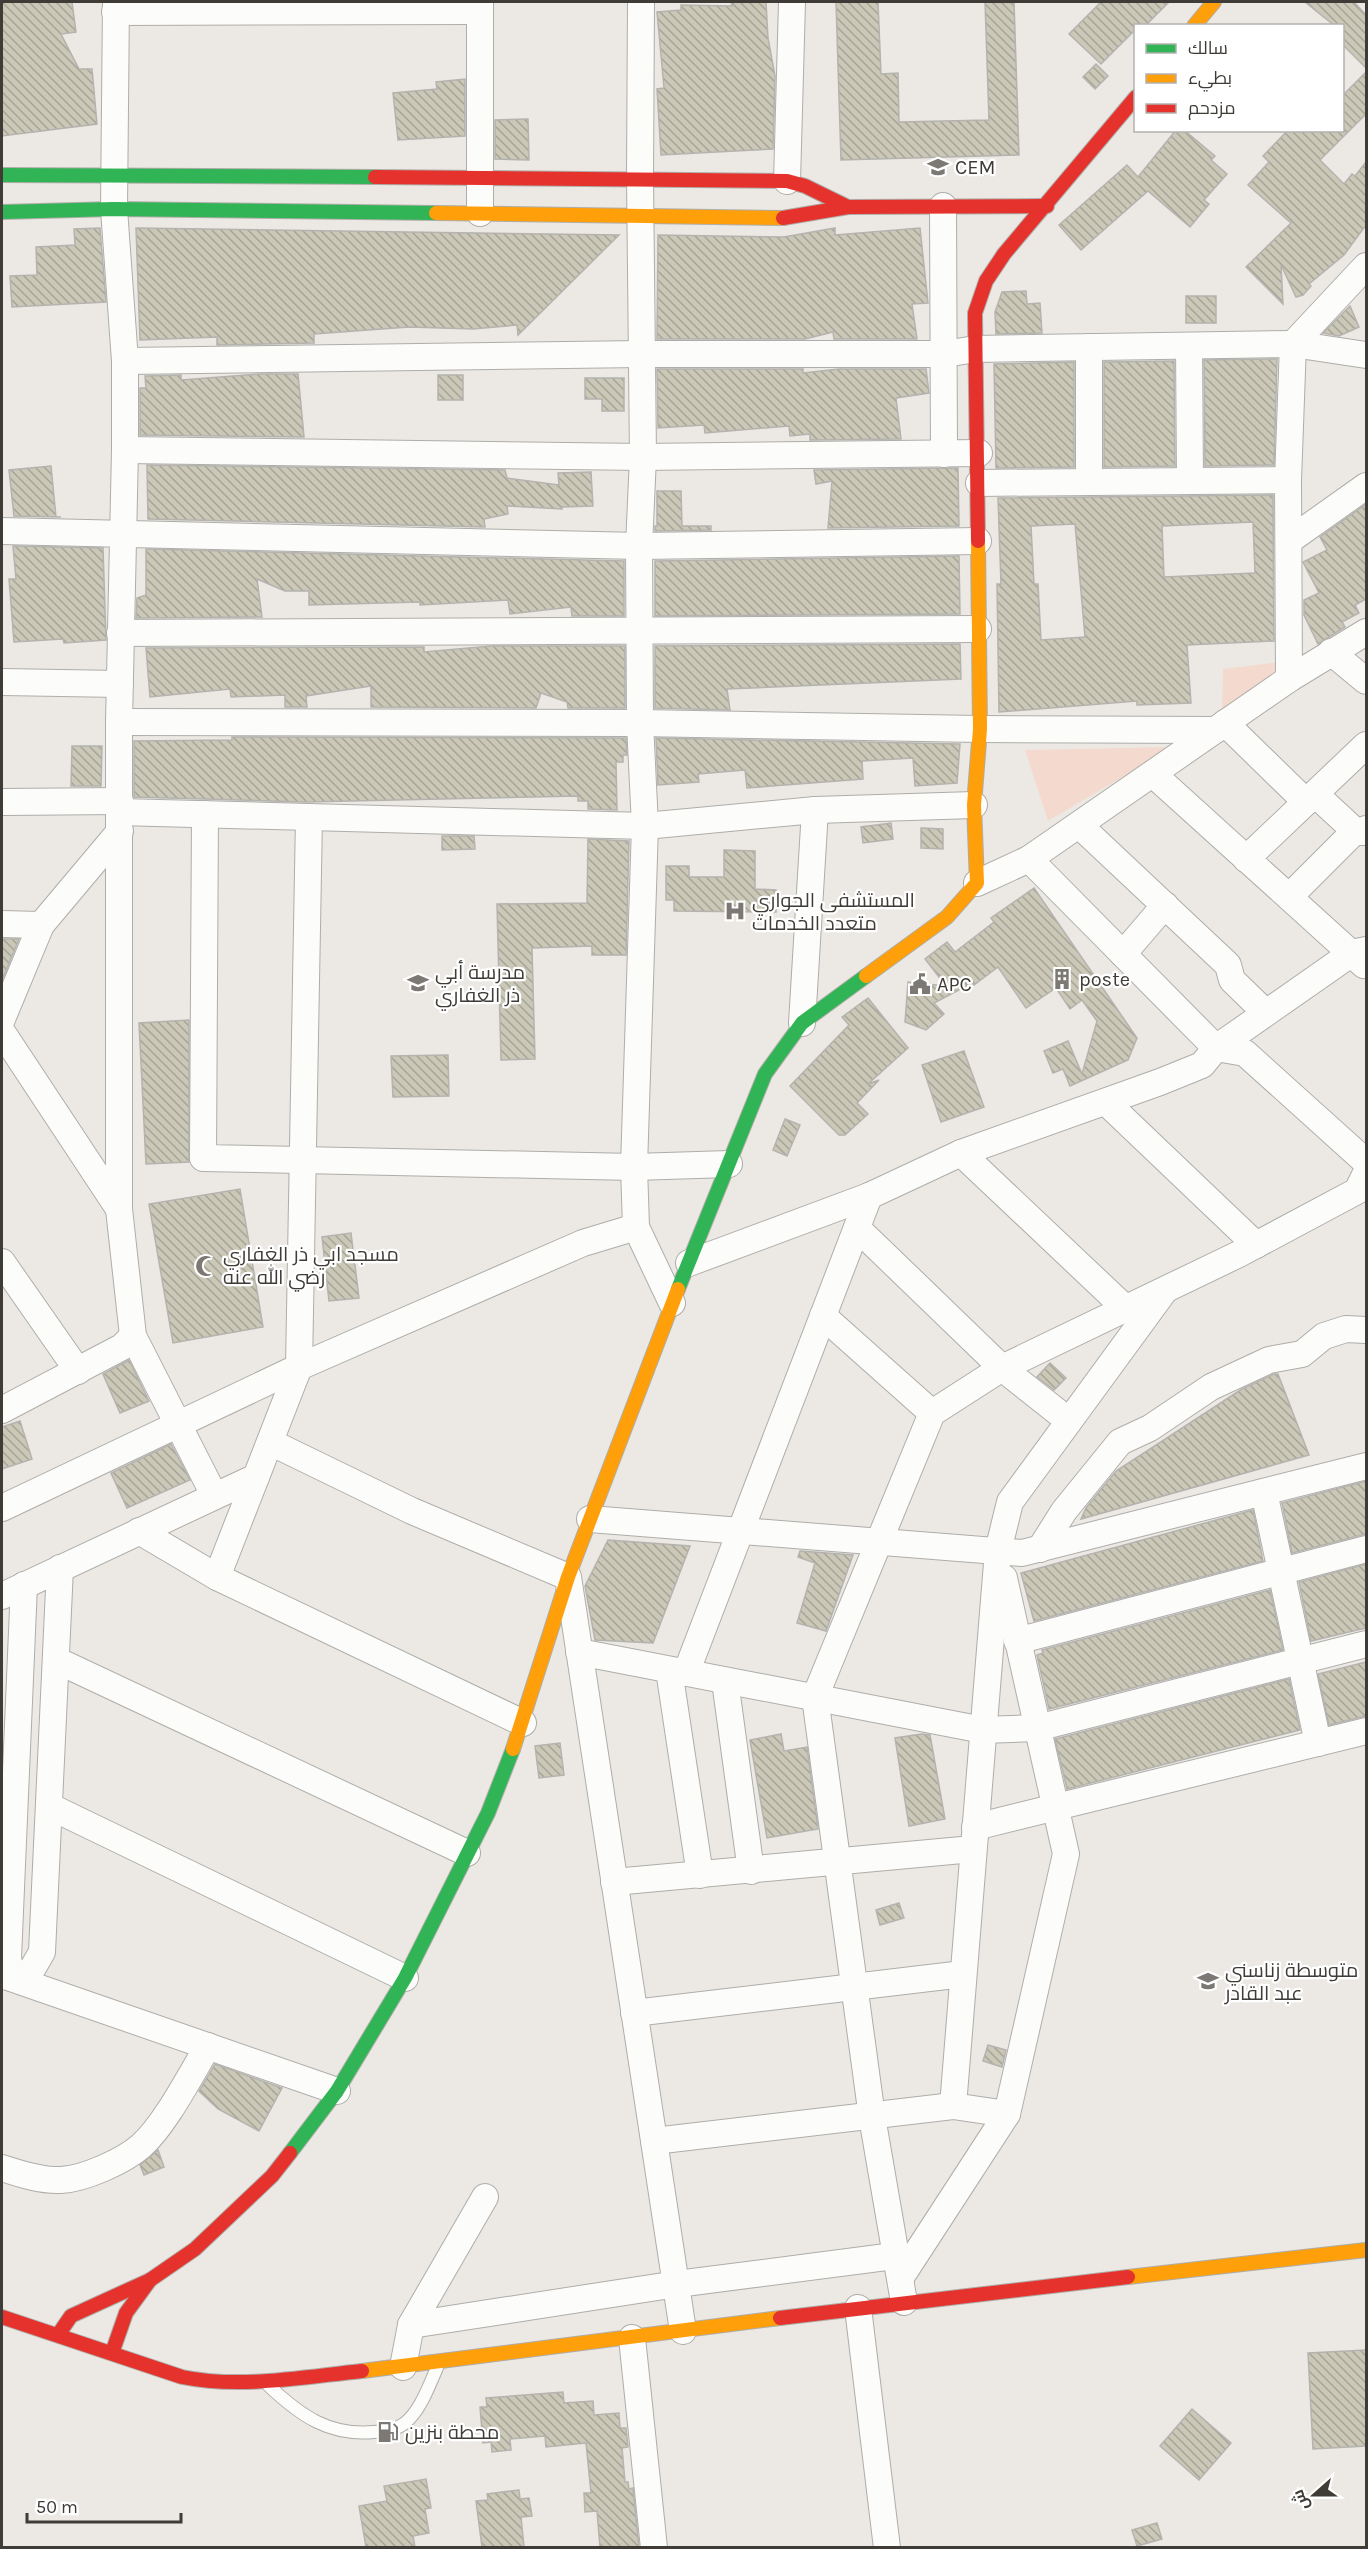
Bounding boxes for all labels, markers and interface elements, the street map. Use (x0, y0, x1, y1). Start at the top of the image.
legend (1134, 24, 1344, 132)
text: سالك (1188, 37, 1228, 59)
text: بطيء (1188, 67, 1232, 92)
text: مزدحم (1188, 97, 1236, 120)
school or university icon: CEM (926, 155, 950, 179)
place label: CEM (955, 156, 995, 179)
place label: المستشفى الجواري متعدد الخدمات (752, 889, 915, 935)
hospital icon: المستشفى الجواري متعدد الخدمات (723, 899, 747, 923)
place label: مدرسة أبي ذر الغفاري (435, 960, 525, 1011)
building icon: poste (1050, 967, 1074, 991)
place label: poste (1079, 968, 1130, 991)
school or university icon: مدرسة أبي ذر الغفاري (406, 971, 430, 995)
public building icon: APC (908, 972, 932, 996)
place label: APC (937, 973, 972, 996)
place label: مسجد ابي ذر الغفاري رضي الله عنه (223, 1243, 399, 1292)
mosque icon: مسجد ابي ذر الغفاري رضي الله عنه (194, 1254, 218, 1278)
place label: متوسطة زناسني عبد القادر (1224, 1959, 1358, 2005)
school or university icon: متوسطة زناسني عبد القادر (1196, 1969, 1220, 1993)
fuel station icon: محطة بنزين (376, 2420, 400, 2444)
place label: محطة بنزين (405, 2421, 499, 2445)
north arrow (1284, 2465, 1344, 2525)
scale bar (27, 2486, 182, 2524)
text: ش (1288, 2487, 1313, 2513)
text: 50 m (36, 2496, 78, 2518)

